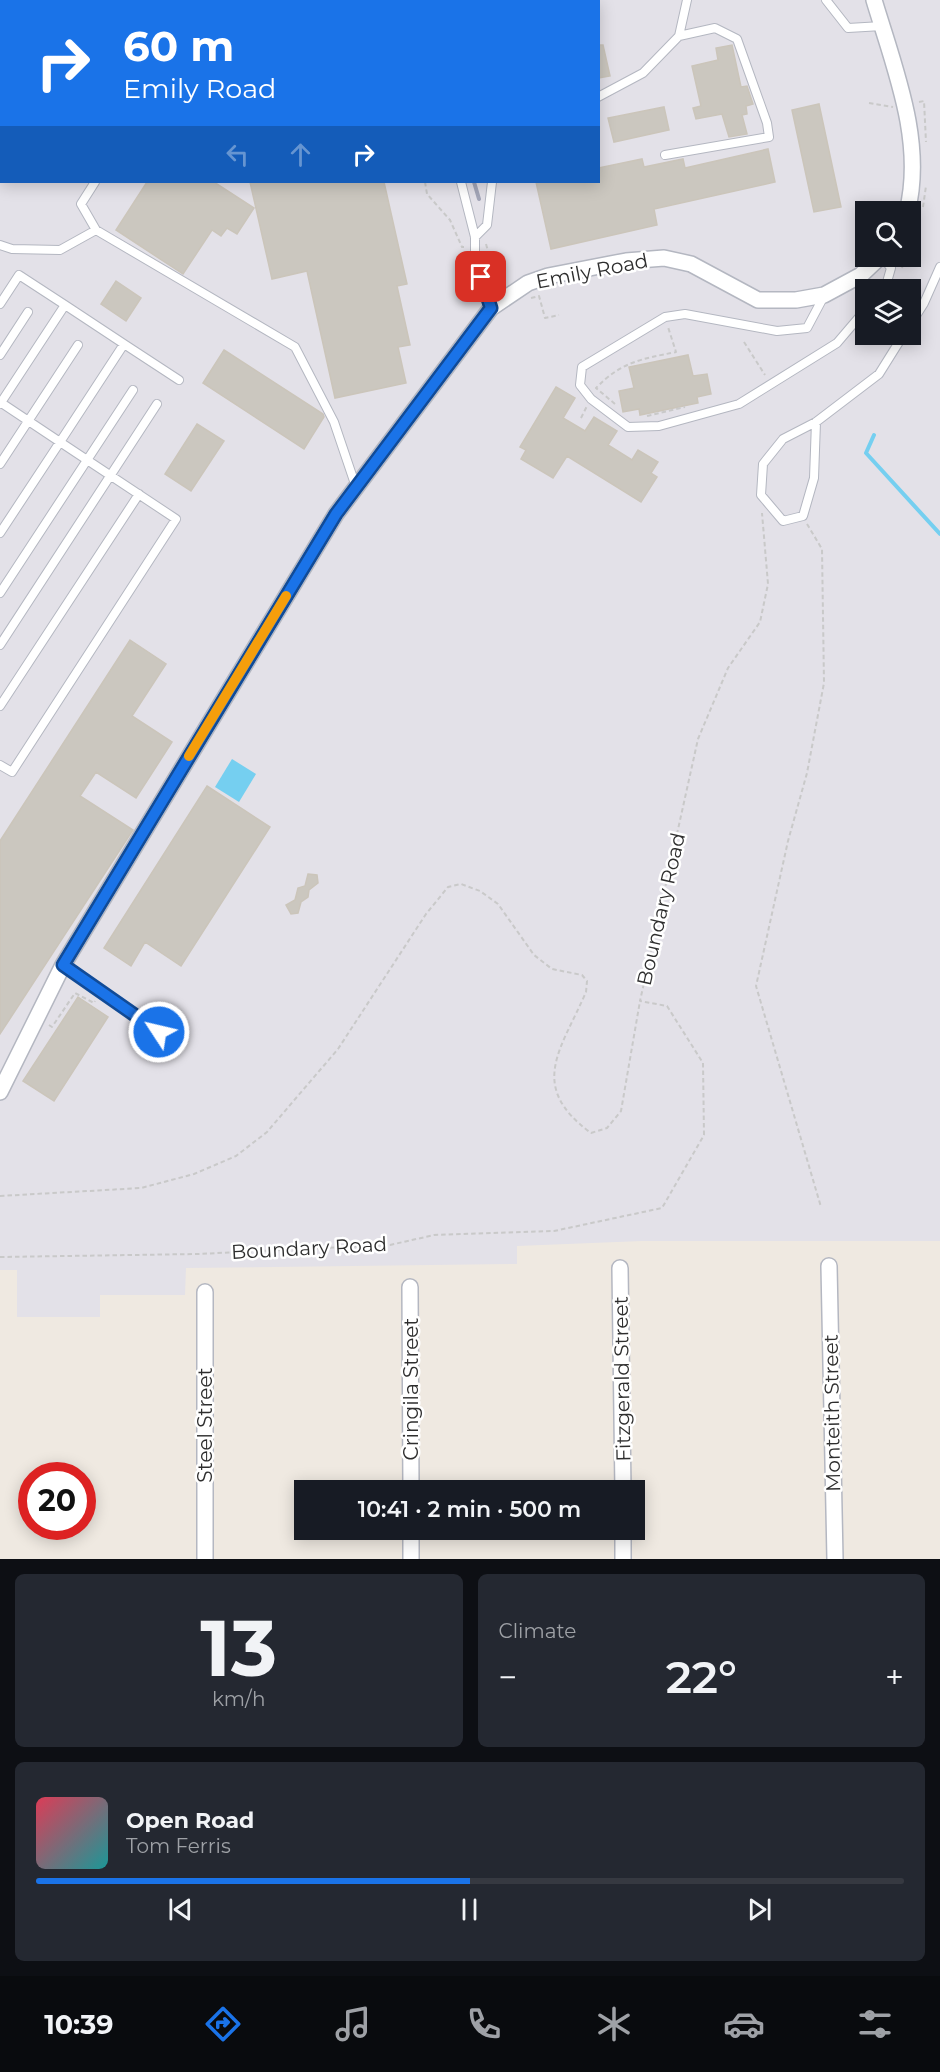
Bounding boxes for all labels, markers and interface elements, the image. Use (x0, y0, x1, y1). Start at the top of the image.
text: 60 m (123, 20, 234, 72)
icon: right (24, 24, 102, 102)
text: Emily Road (123, 72, 276, 105)
icon: left (221, 138, 254, 171)
icon: ahead (284, 138, 317, 171)
icon: right (347, 138, 380, 171)
map controls (855, 201, 921, 345)
button: search (855, 201, 921, 267)
street label: Emily Road (534, 248, 650, 294)
pin (455, 251, 506, 302)
icon: arrive (464, 260, 497, 293)
button: layers (855, 279, 921, 345)
street label: Boundary Road (632, 830, 690, 988)
position arrow (127, 1000, 191, 1064)
street label: Boundary Road (230, 1232, 388, 1264)
street label: Fitzgerald Street (609, 1296, 635, 1462)
street label: Cringila Street (399, 1318, 423, 1460)
street label: Monteith Street (819, 1334, 845, 1492)
street label: Steel Street (193, 1367, 217, 1483)
speed limit sign: 20 (18, 1462, 96, 1540)
text: 10:41 · 2 min · 500 m (358, 1496, 581, 1523)
text: 13 (200, 1600, 277, 1696)
text: Climate (499, 1619, 576, 1643)
text: 22° (666, 1649, 737, 1704)
text: − (499, 1657, 517, 1697)
text: + (885, 1657, 904, 1697)
text: km/h (212, 1687, 265, 1711)
text: Open Road (126, 1807, 254, 1834)
text: Tom Ferris (126, 1834, 231, 1858)
icon: previous (164, 1893, 197, 1926)
icon: pause (453, 1893, 486, 1926)
icon: next (743, 1893, 776, 1926)
icon: directions (202, 2003, 244, 2045)
icon: music (332, 2003, 374, 2045)
icon: phone (463, 2003, 505, 2045)
icon: climate (593, 2003, 635, 2045)
icon: car (723, 2003, 765, 2045)
icon: filters (854, 2003, 896, 2045)
text: 10:39 (44, 2008, 113, 2041)

